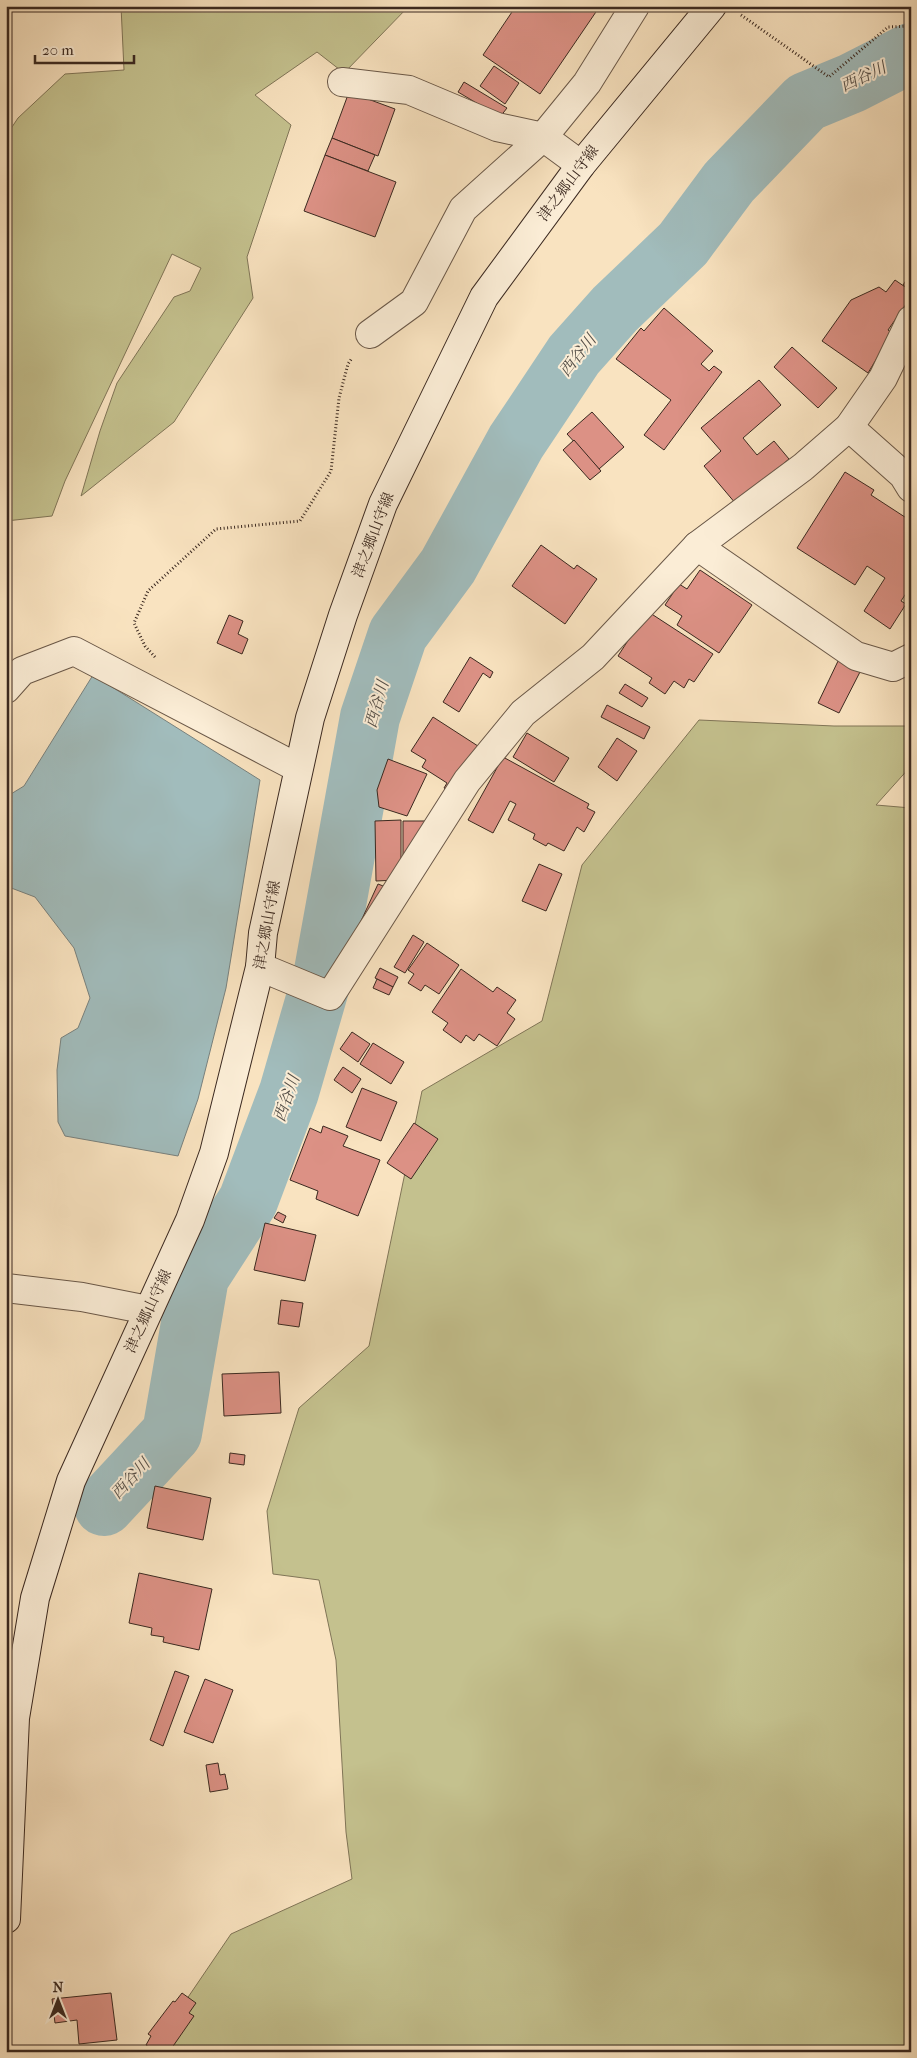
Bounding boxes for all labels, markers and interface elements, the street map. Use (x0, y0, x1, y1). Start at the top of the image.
scale bar (35, 32, 134, 64)
text: 20 m (42, 41, 74, 59)
water label: 西谷川 (837, 57, 891, 95)
street label: 津之郷山守線 (534, 142, 602, 224)
water label: 西谷川 (555, 329, 601, 380)
street label: 津之郷山守線 (348, 490, 398, 580)
water label: 西谷川 (361, 677, 393, 730)
street label: 津之郷山守線 (250, 879, 284, 971)
water label: 西谷川 (270, 1070, 304, 1124)
street label: 津之郷山守線 (121, 1266, 175, 1356)
water label: 西谷川 (107, 1453, 155, 1502)
north arrow (32, 1976, 82, 2026)
text: N (53, 1979, 64, 1996)

